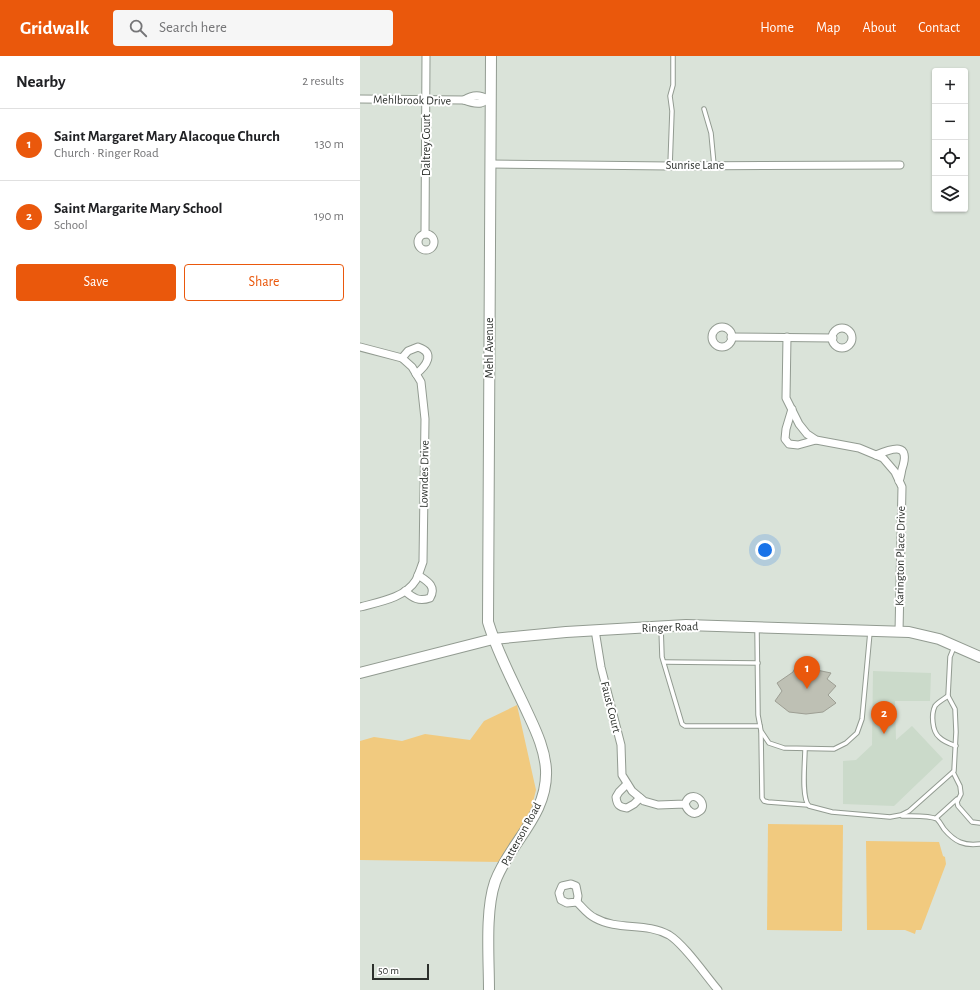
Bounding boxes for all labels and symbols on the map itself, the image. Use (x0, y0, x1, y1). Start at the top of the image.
street label: Mehlbrook Drive (373, 93, 451, 107)
street label: Daltrey Court (420, 114, 433, 176)
street label: Sunrise Lane (666, 159, 724, 171)
street label: Mehl Avenue (483, 318, 495, 378)
street label: Lowndes Drive (417, 440, 431, 508)
street label: Karington Place Drive (893, 506, 907, 606)
your location (755, 540, 775, 560)
street label: Ringer Road (641, 620, 699, 634)
pin: 1 (794, 656, 820, 689)
street label: Faust Court (599, 680, 623, 734)
pin: 2 (871, 701, 897, 734)
street label: Patterson Road (499, 800, 543, 868)
scale bar (372, 962, 429, 981)

